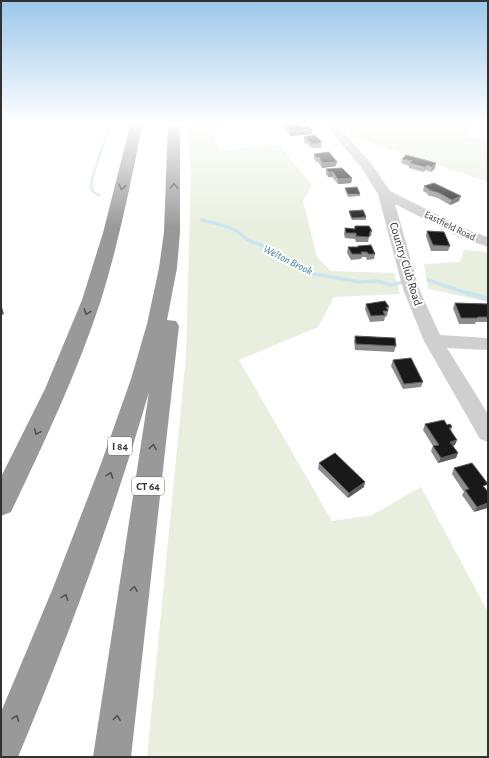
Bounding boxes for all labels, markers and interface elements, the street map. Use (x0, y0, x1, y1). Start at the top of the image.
one-way arrow (169, 183, 178, 189)
one-way arrow (119, 184, 127, 191)
street label: Eastfield Road (423, 209, 477, 243)
street label: Country Club Road (387, 221, 424, 307)
water label: Welton Brook (262, 243, 314, 277)
one-way arrow (83, 309, 91, 316)
one-way arrow (33, 429, 41, 436)
road number: I 84 (108, 437, 132, 455)
one-way arrow (148, 444, 157, 450)
one-way arrow (105, 472, 114, 479)
road number: CT 64 (132, 477, 164, 495)
one-way arrow (129, 586, 138, 593)
one-way arrow (60, 594, 68, 601)
one-way arrow (12, 714, 20, 721)
one-way arrow (112, 715, 121, 721)

